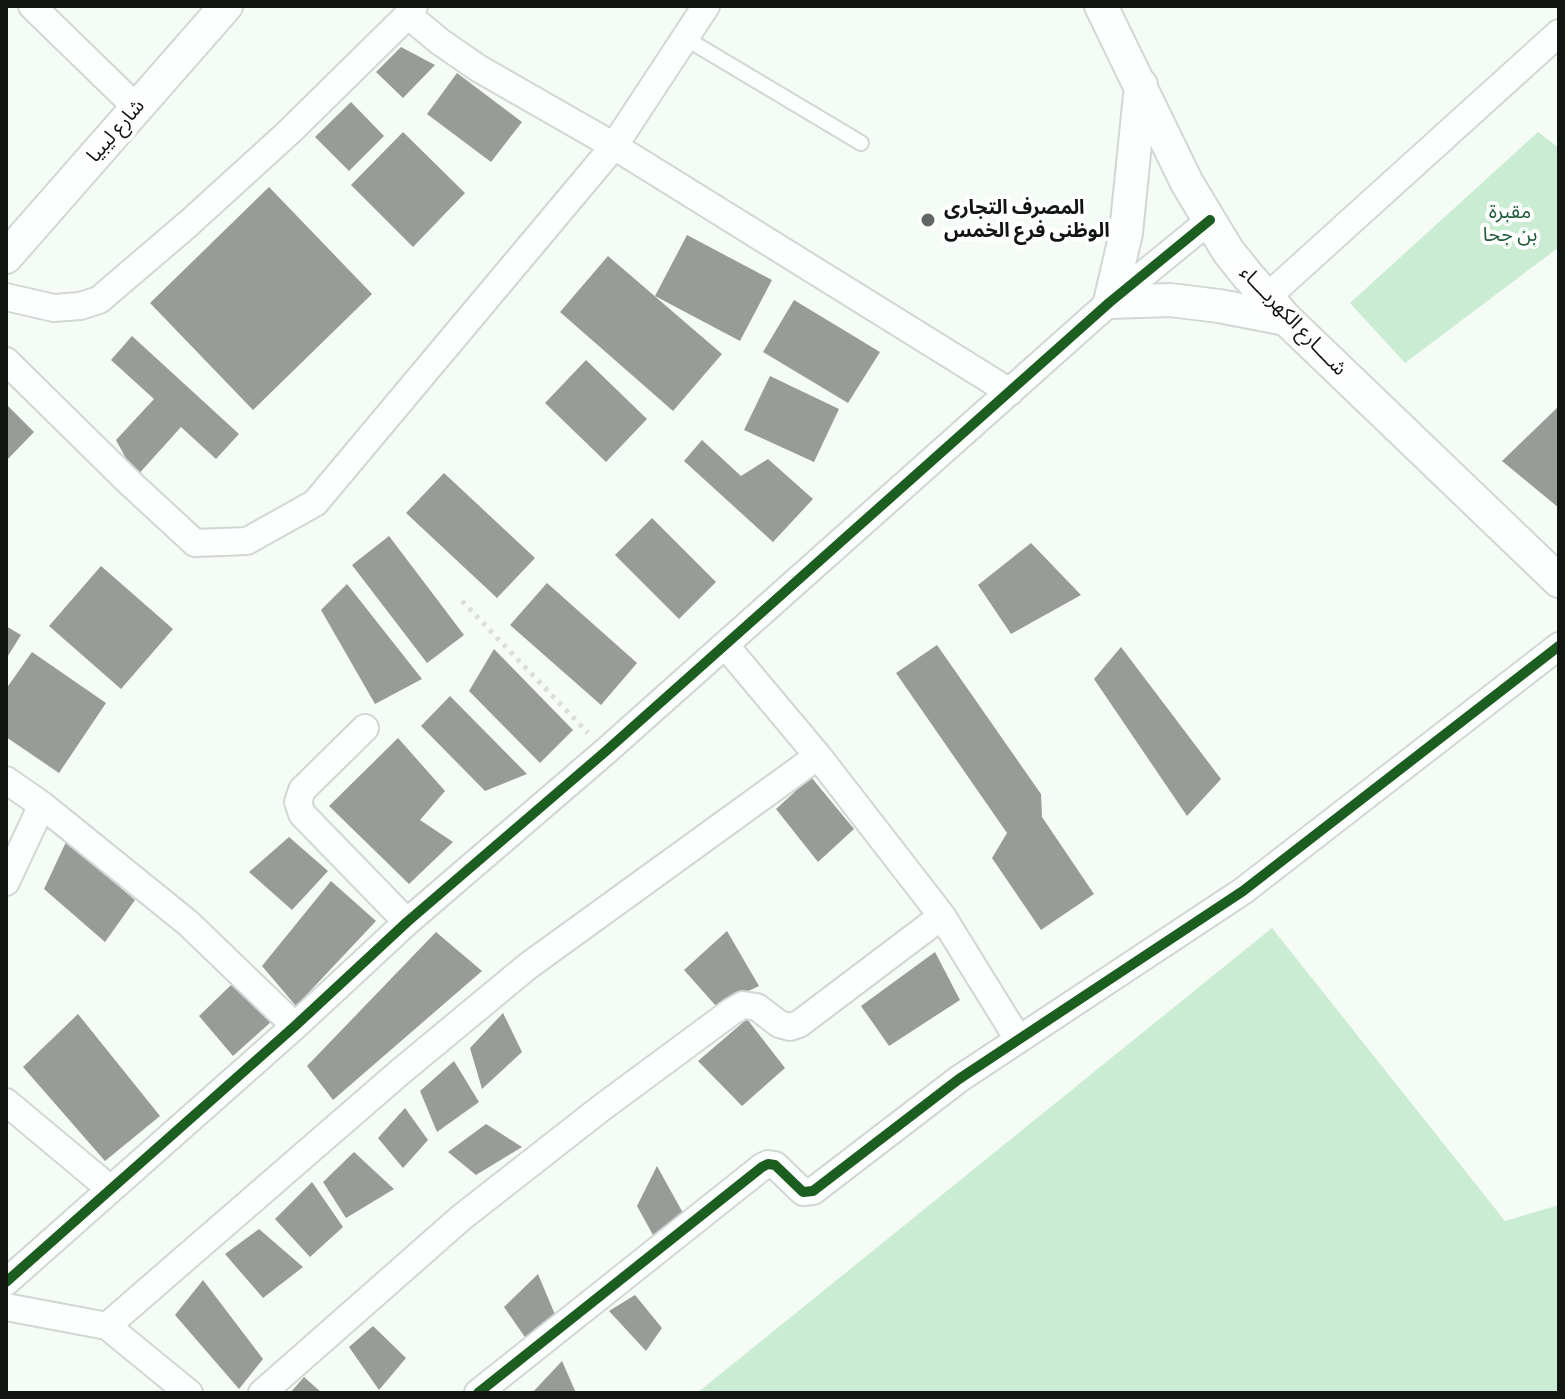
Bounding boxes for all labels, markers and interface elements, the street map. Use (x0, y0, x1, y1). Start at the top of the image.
street label: شارع ليبيا (82, 94, 150, 168)
place label: المصرف التجارى الوظنى فرع الخمس (944, 196, 1110, 243)
park label: مقبرة بن جحا (1483, 200, 1537, 247)
marker: المصرف التجارى الوظنى فرع الخمس (919, 211, 937, 229)
street label: شــــارع الكهربــــاء (1235, 261, 1351, 381)

